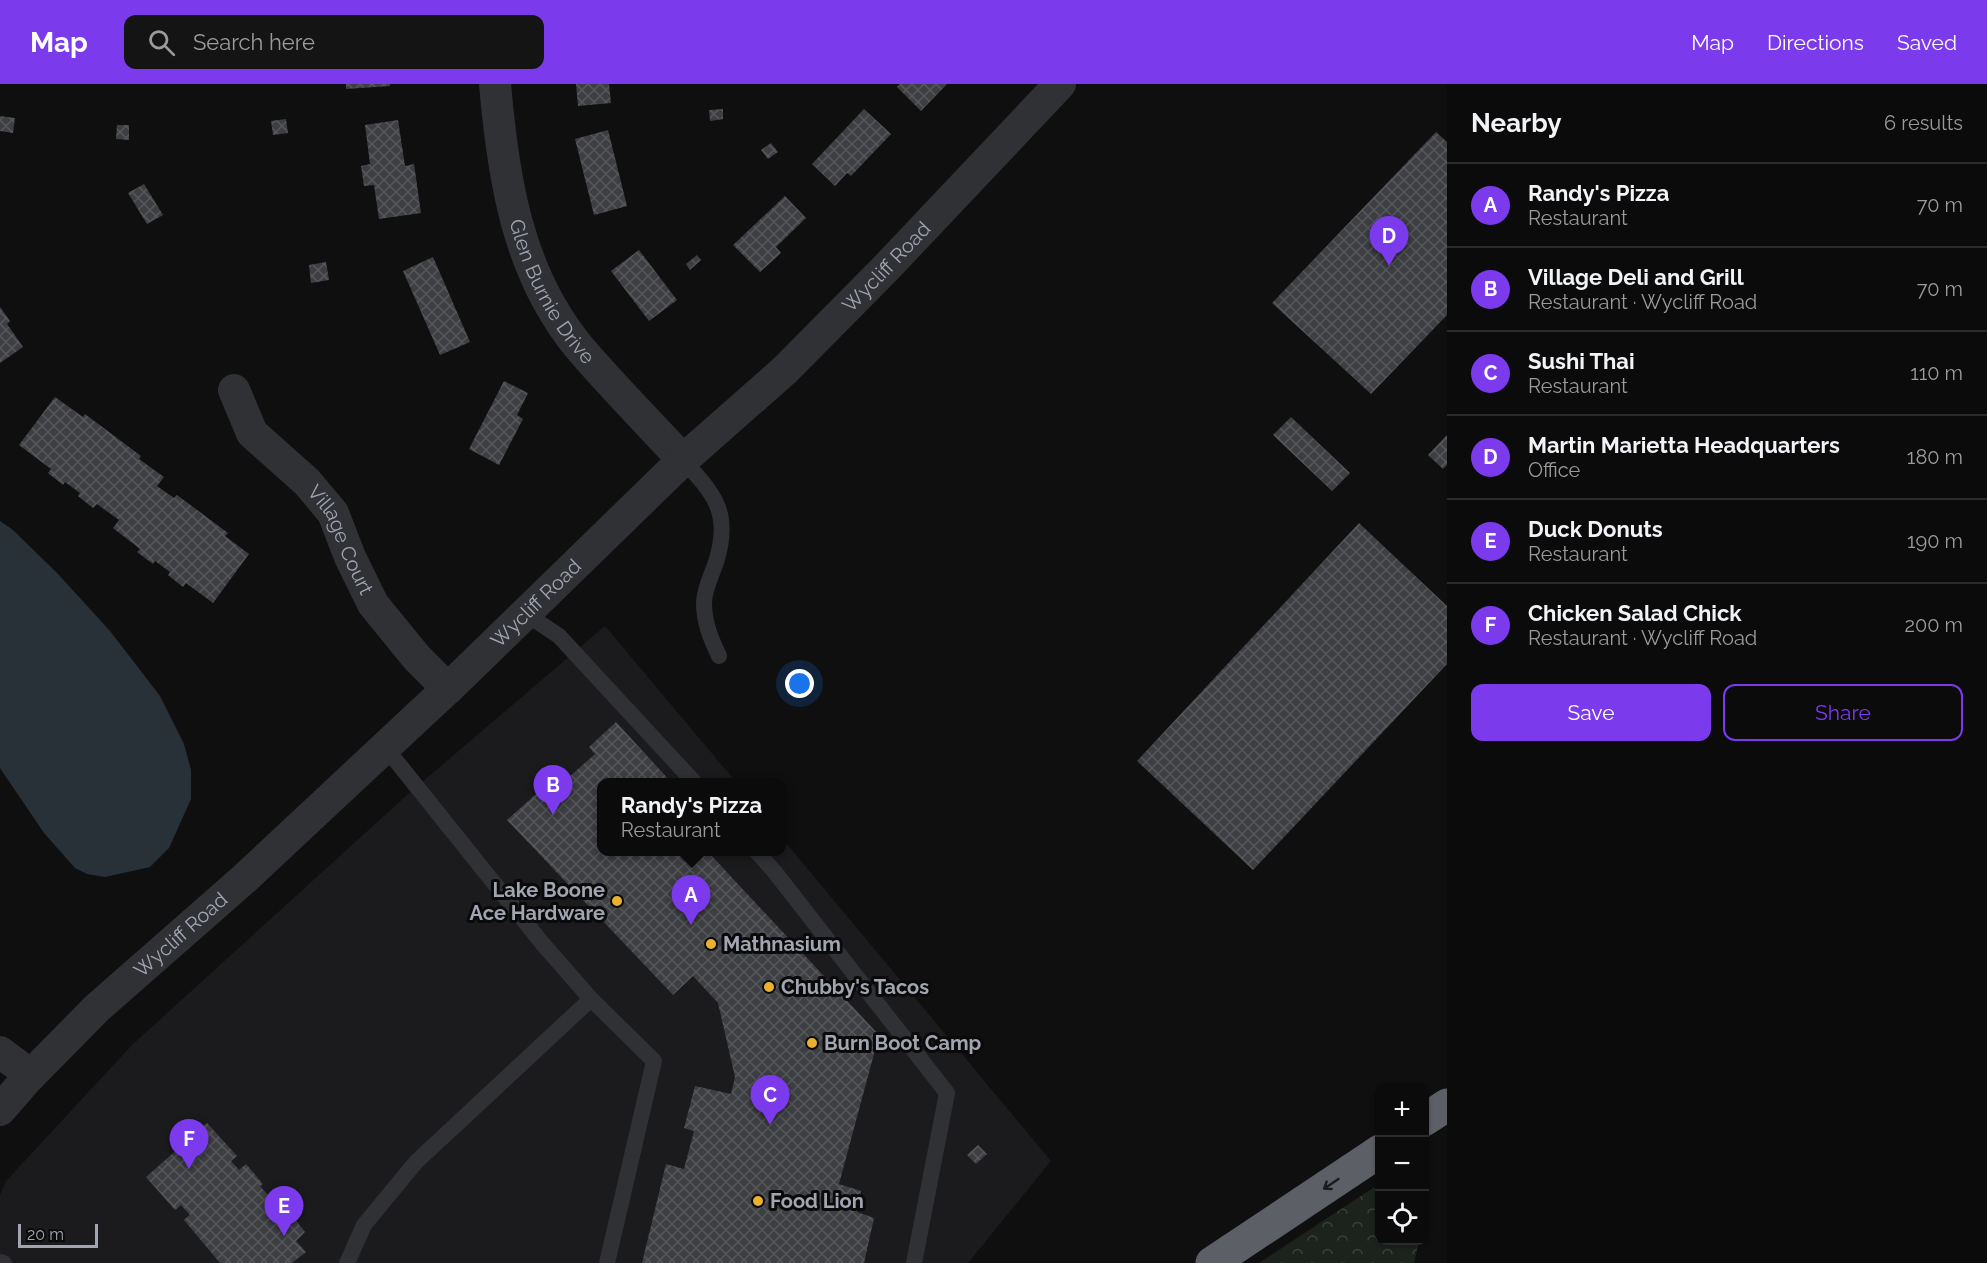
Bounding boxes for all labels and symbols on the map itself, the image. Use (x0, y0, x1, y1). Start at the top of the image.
street label: Glen Burnie Drive (504, 216, 600, 369)
pin: D (1370, 216, 1408, 266)
street label: Wycliff Road (837, 217, 935, 317)
street label: Village Court (303, 480, 379, 599)
street label: Wycliff Road (486, 554, 586, 652)
your location (785, 669, 814, 698)
pin: B (534, 766, 572, 815)
pin: A (672, 876, 710, 925)
place label: Lake Boone Ace Hardware (470, 878, 605, 925)
street label: Wycliff Road (129, 887, 232, 982)
marker: Lake Boone Ace Hardware (610, 894, 624, 908)
place label: Mathnasium (723, 932, 841, 956)
marker: Mathnasium (704, 937, 718, 951)
place label: Chubby's Tacos (781, 975, 929, 999)
marker: Chubby's Tacos (762, 980, 776, 994)
place label: Burn Boot Camp (824, 1031, 982, 1055)
marker: Burn Boot Camp (805, 1036, 819, 1050)
pin: C (750, 1076, 790, 1125)
pin: F (170, 1120, 208, 1169)
one-way arrow (1323, 1178, 1340, 1190)
pin: E (264, 1186, 304, 1236)
place label: Food Lion (770, 1189, 864, 1213)
marker: Food Lion (751, 1194, 765, 1208)
scale bar (18, 1221, 98, 1248)

